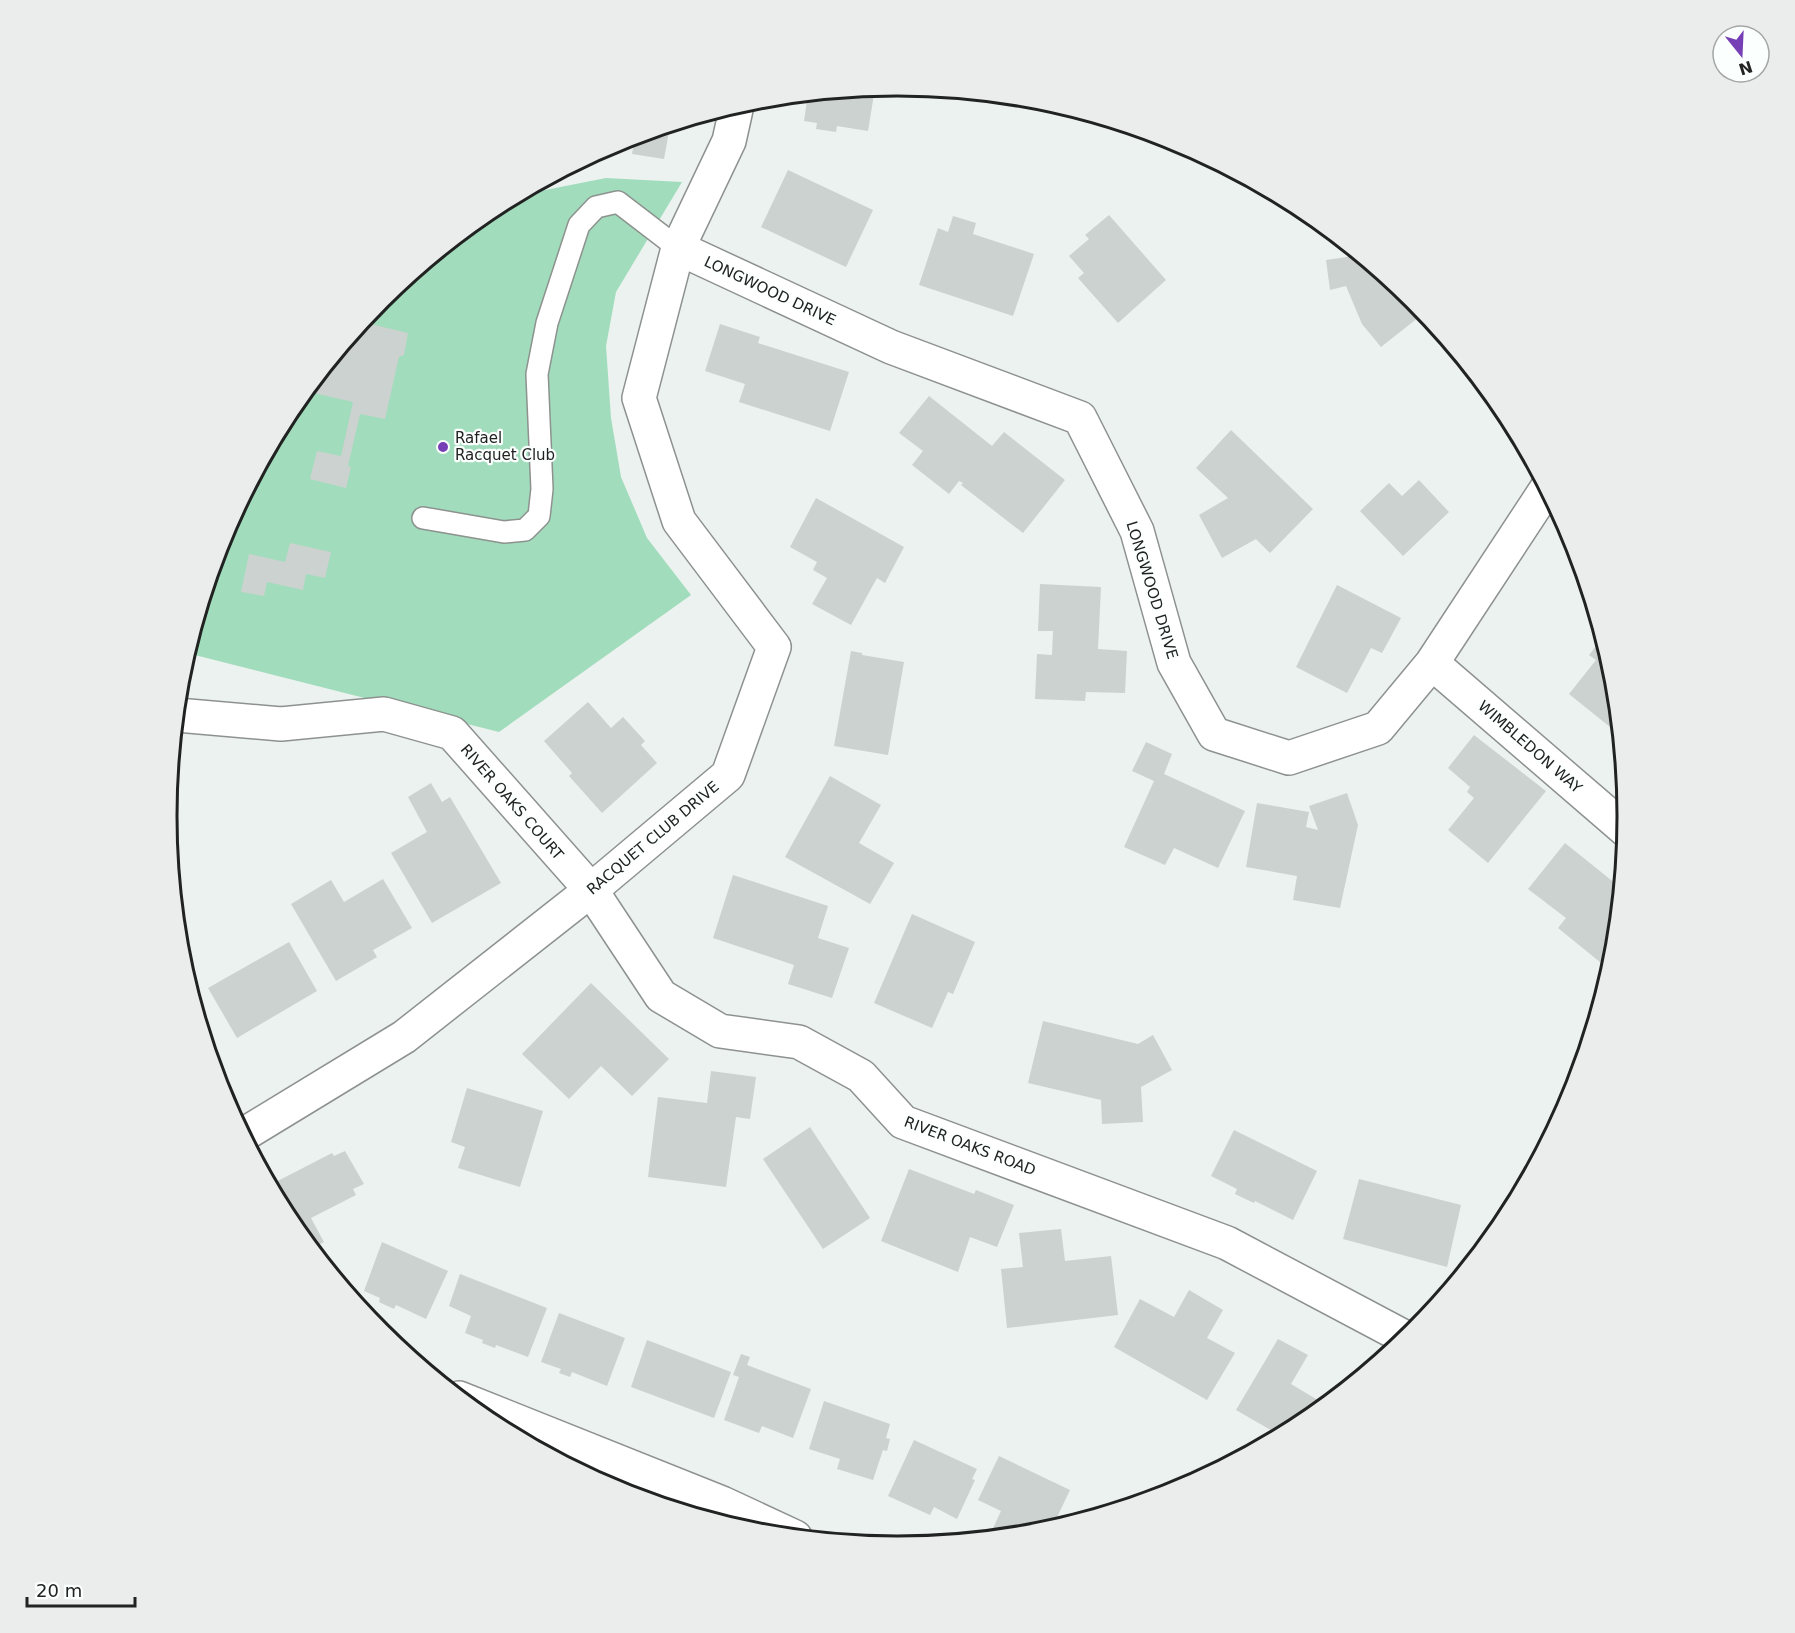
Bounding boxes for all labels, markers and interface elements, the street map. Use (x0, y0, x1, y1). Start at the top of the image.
north arrow (1711, 24, 1771, 84)
text: N (1736, 57, 1755, 79)
street label: LONGWOOD DRIVE (701, 253, 839, 329)
place label: Rafael Racquet Club (455, 429, 555, 464)
marker: Rafael Racquet Club (436, 440, 450, 454)
street label: LONGWOOD DRIVE (1122, 519, 1182, 661)
street label: WIMBLEDON WAY (1474, 697, 1586, 798)
street label: RIVER OAKS COURT (457, 740, 568, 864)
street label: RACQUET CLUB DRIVE (583, 778, 723, 898)
street label: RIVER OAKS ROAD (902, 1113, 1038, 1179)
scale bar (27, 1570, 135, 1608)
text: 20 m (36, 1580, 82, 1601)

